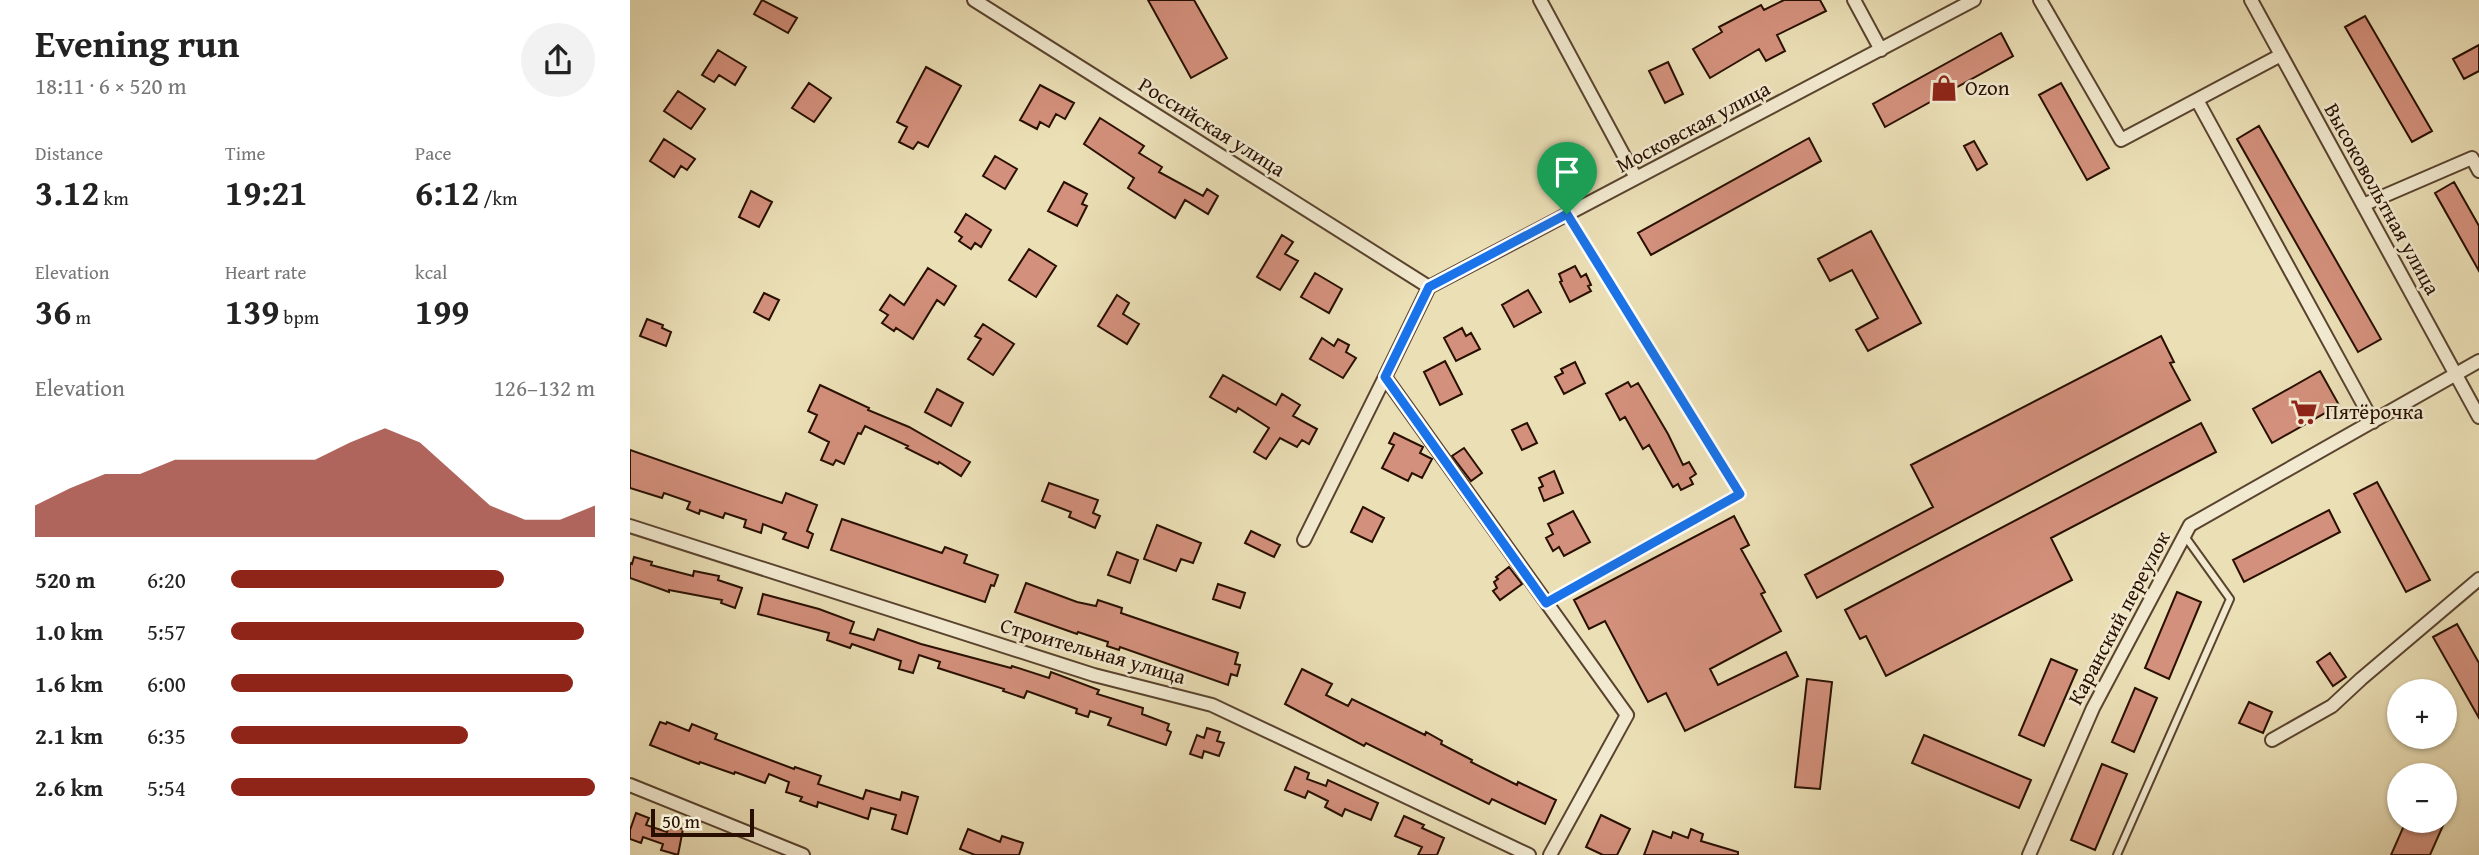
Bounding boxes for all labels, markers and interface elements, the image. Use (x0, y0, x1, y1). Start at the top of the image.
text: Evening run (35, 15, 239, 71)
button: share (521, 23, 595, 97)
text: 18:11 · 6 × 520 m (35, 69, 187, 102)
street label: Российская улица (1133, 69, 1292, 184)
place label: Ozon (1965, 72, 2010, 103)
street label: Московская улица (1610, 73, 1775, 180)
shop icon: Ozon (1929, 73, 1959, 103)
street label: Высоковольтная улица (2317, 97, 2448, 300)
text: Distance (35, 139, 103, 167)
text: Time (225, 139, 265, 167)
text: Pace (415, 139, 452, 167)
pin (1537, 142, 1597, 214)
icon: arrive (1548, 153, 1586, 191)
text: 3.12 (35, 167, 99, 218)
text: 19:21 (225, 167, 307, 218)
text: 6:12 (415, 167, 479, 218)
text: km (99, 184, 129, 212)
text: /km (479, 184, 518, 212)
text: Elevation (35, 258, 109, 286)
text: Heart rate (225, 258, 306, 286)
text: kcal (415, 258, 447, 286)
text: 36 (35, 286, 71, 337)
text: 139 (225, 286, 279, 337)
text: 199 (415, 286, 469, 337)
text: m (71, 303, 91, 331)
text: bpm (279, 303, 319, 331)
text: Elevation (35, 371, 125, 404)
text: 126–132 m (494, 371, 595, 404)
place label: Пятёрочка (2325, 396, 2423, 427)
supermarket icon: Пятёрочка (2289, 397, 2319, 427)
street label: Каранский переулок (2060, 525, 2178, 710)
text: 520 m (35, 563, 96, 596)
text: 6:20 (147, 563, 186, 596)
street label: Строительная улица (997, 609, 1190, 692)
text: 1.0 km (35, 615, 103, 648)
text: 5:57 (147, 615, 186, 648)
text: 1.6 km (35, 667, 103, 700)
text: 6:00 (147, 667, 186, 700)
map controls (2387, 679, 2457, 833)
button: + (2387, 679, 2457, 749)
text: 2.1 km (35, 719, 103, 752)
text: 6:35 (147, 719, 186, 752)
button: − (2387, 763, 2457, 833)
text: 2.6 km (35, 771, 103, 804)
text: 5:54 (147, 771, 186, 804)
scale bar (651, 806, 754, 838)
text: 50 m (662, 807, 700, 835)

